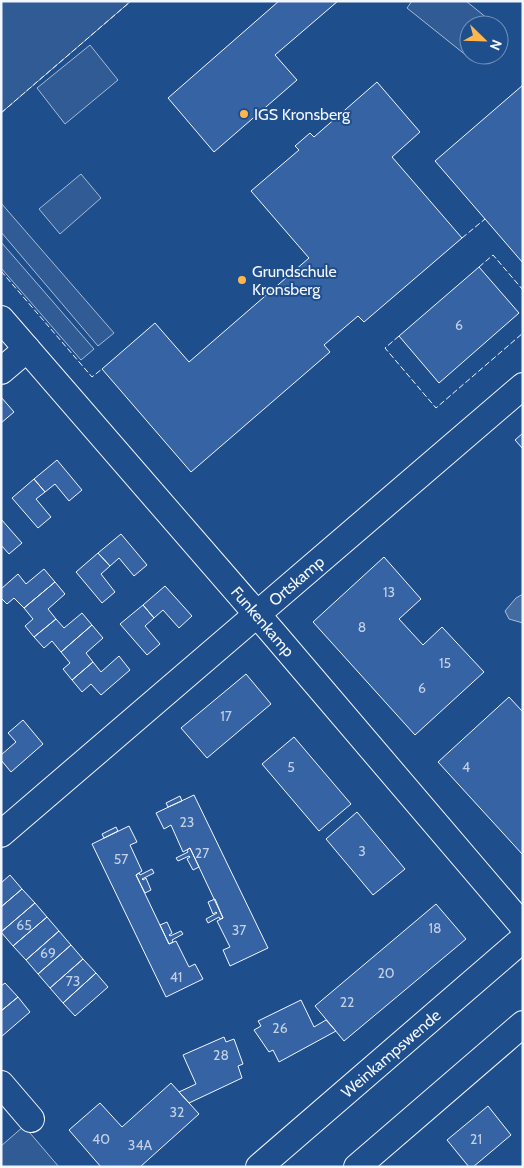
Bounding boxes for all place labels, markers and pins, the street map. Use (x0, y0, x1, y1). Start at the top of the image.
place label: IGS Kronsberg (254, 105, 351, 124)
marker: IGS Kronsberg (238, 108, 250, 120)
place label: Grundschule Kronsberg (252, 262, 337, 299)
marker: Grundschule Kronsberg (236, 274, 248, 286)

